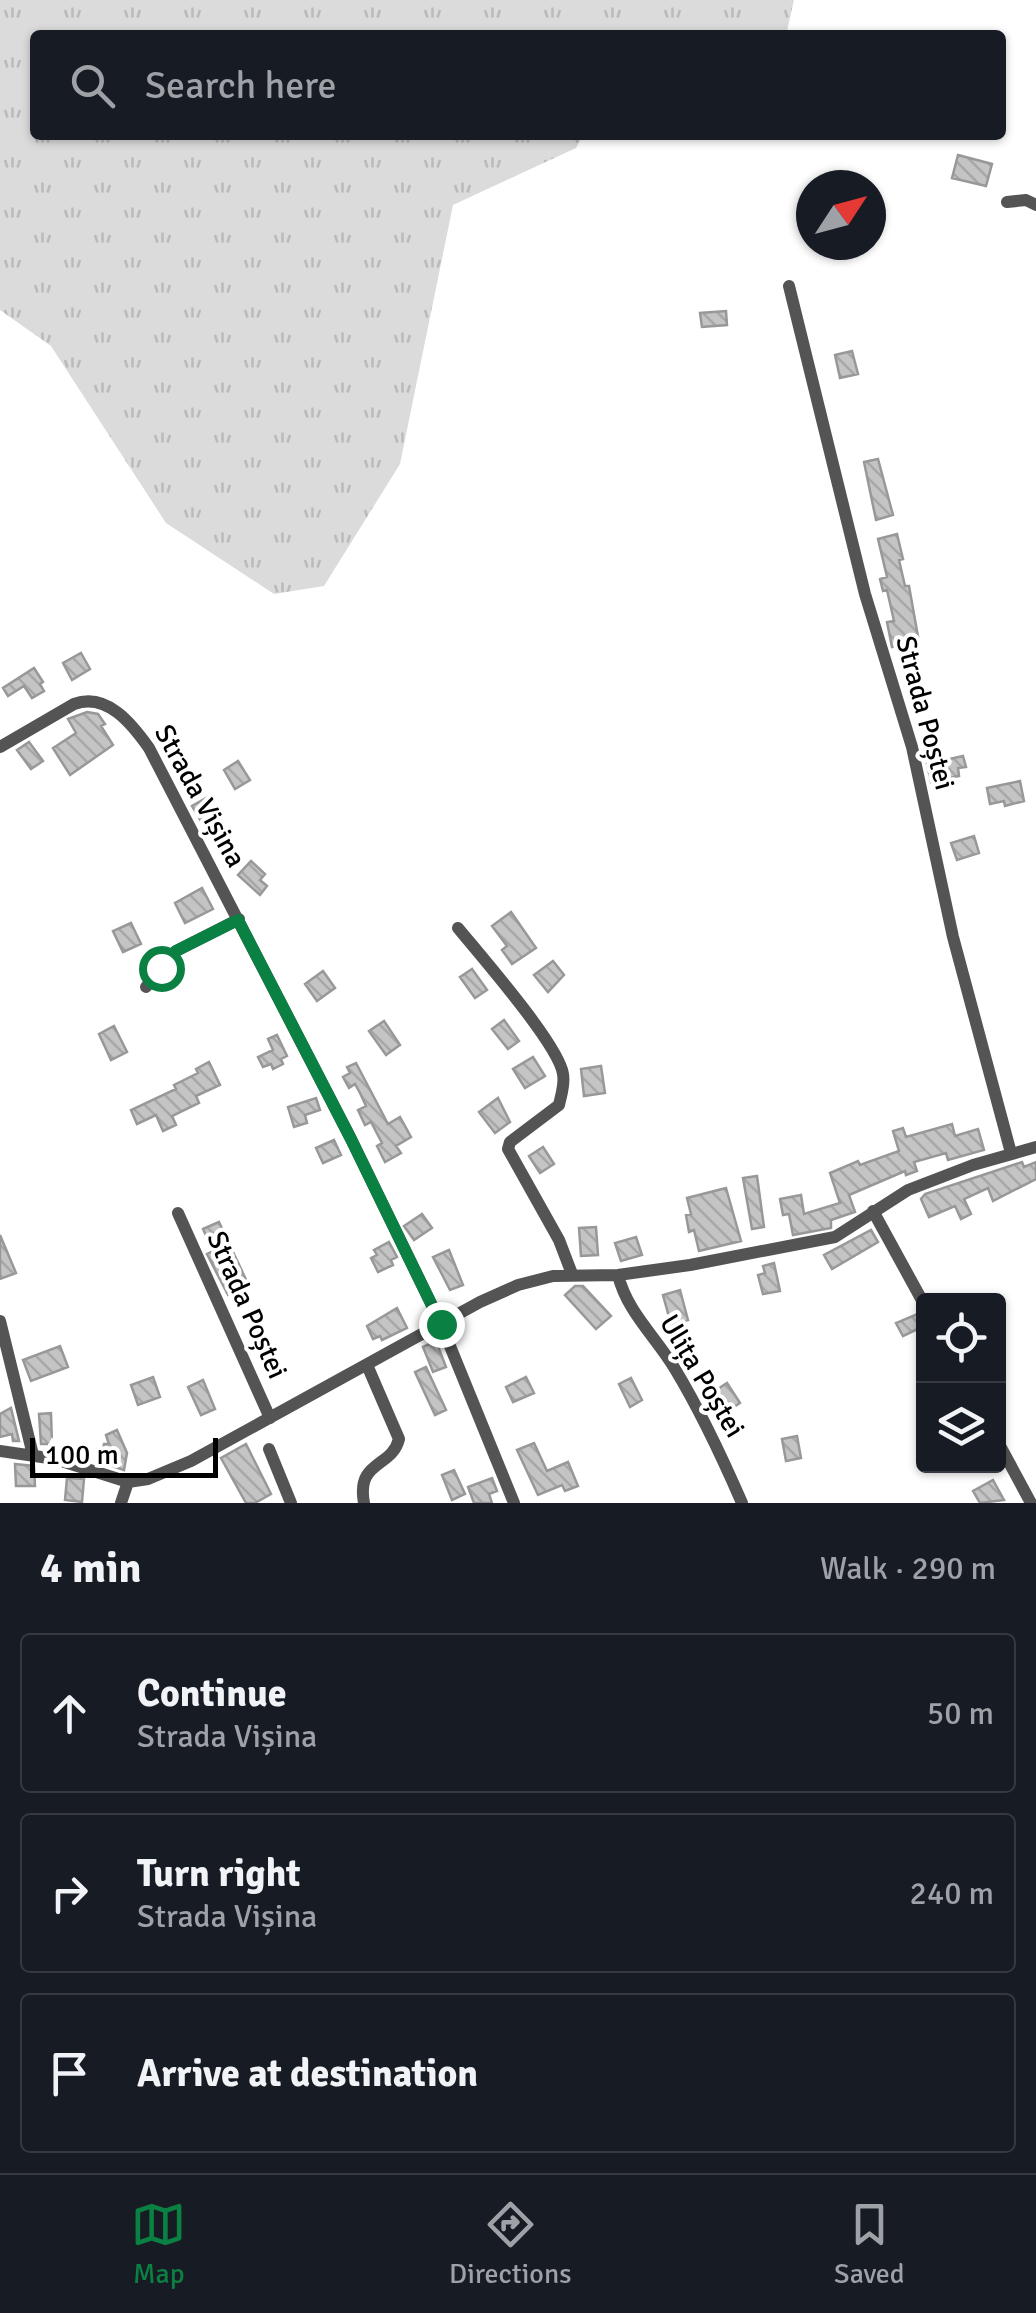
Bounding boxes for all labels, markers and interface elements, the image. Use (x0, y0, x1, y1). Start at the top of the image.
search box (30, 30, 1006, 140)
icon: search (65, 58, 120, 113)
text: Search here (145, 62, 337, 109)
north arrow (796, 170, 886, 260)
street label: Strada Poștei (888, 632, 962, 794)
street label: Strada Vișina (147, 719, 253, 873)
route start (139, 946, 185, 992)
street label: Strada Poștei (199, 1226, 295, 1384)
map controls (916, 1293, 1006, 1473)
button: locate (916, 1293, 1006, 1383)
route end (419, 1302, 465, 1348)
street label: Ulița Poștei (652, 1308, 752, 1444)
button: layers (916, 1383, 1006, 1473)
scale bar (30, 1433, 218, 1478)
text: 100 m (45, 1438, 119, 1472)
text: 4 min (40, 1543, 141, 1594)
text: Walk · 290 m (820, 1549, 996, 1588)
text: Continue (137, 1670, 287, 1717)
icon: ahead (42, 1686, 97, 1741)
text: 50 m (927, 1694, 994, 1733)
text: Strada Vișina (137, 1717, 317, 1756)
text: Turn right (137, 1850, 301, 1897)
icon: right (42, 1866, 97, 1921)
text: 240 m (910, 1874, 994, 1913)
text: Strada Vișina (137, 1897, 317, 1936)
icon: arrive (42, 2046, 97, 2101)
text: Arrive at destination (137, 2050, 478, 2097)
tab: Map (131, 2197, 186, 2291)
tab: Directions (449, 2197, 571, 2291)
tab: Saved (834, 2197, 905, 2291)

